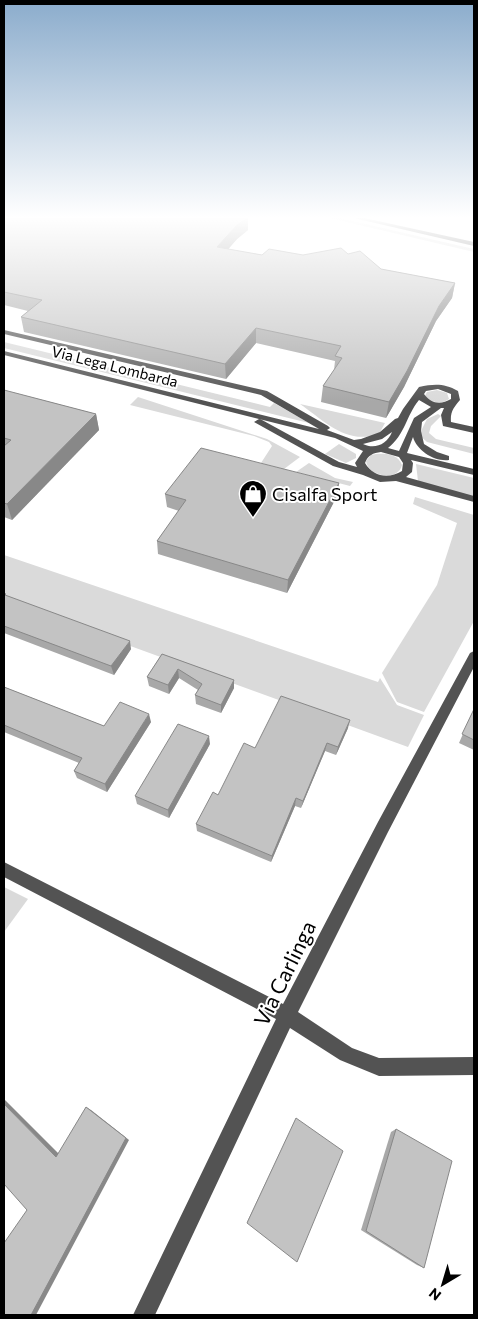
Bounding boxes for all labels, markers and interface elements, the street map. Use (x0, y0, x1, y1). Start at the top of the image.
street label: Via Lega Lombarda (50, 342, 180, 390)
shop icon: Cisalfa Sport (238, 479, 268, 518)
place label: Cisalfa Sport (272, 483, 377, 505)
street label: Via Carlinga (248, 916, 320, 1030)
north arrow (418, 1259, 468, 1309)
text: N (425, 1285, 444, 1305)

